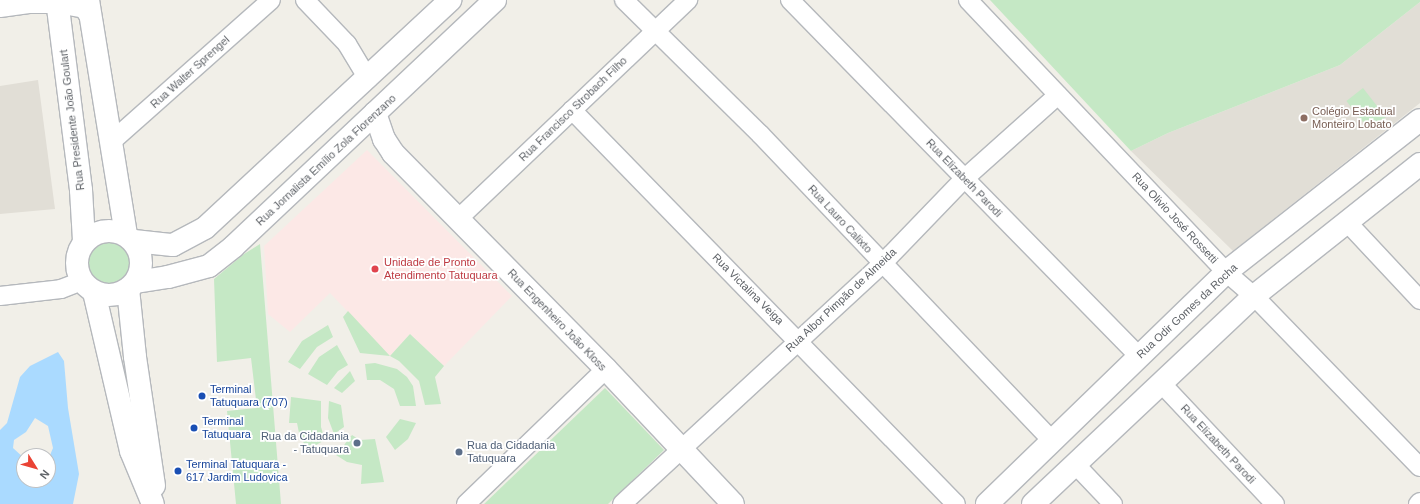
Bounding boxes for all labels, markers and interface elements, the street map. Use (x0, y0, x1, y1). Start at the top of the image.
street label: Rua Walter Sprengel (148, 33, 232, 111)
street label: Rua Presidente João Goulart (57, 49, 87, 191)
street label: Rua Francisco Strobach Filho (516, 54, 630, 164)
street label: Rua Jornalista Emílio Zola Florenzano (253, 92, 399, 228)
place label: Colégio Estadual Monteiro Lobato (1312, 105, 1395, 131)
marker: Colégio Estadual Monteiro Lobato (1299, 113, 1309, 123)
street label: Rua Elizabeth Parodi (923, 136, 1005, 220)
street label: Rua Olivio José Rossetti (1129, 170, 1221, 266)
street label: Rua Lauro Calixto (805, 182, 875, 256)
street label: Rua Albor Pimpão de Almeida (783, 245, 899, 355)
street label: Rua Victalina Veiga (710, 251, 786, 327)
place label: Unidade de Pronto Atendimento Tatuquara (384, 256, 498, 282)
street label: Rua Odir Gomes da Rocha (1134, 261, 1240, 361)
marker: Unidade de Pronto Atendimento Tatuquara (369, 263, 381, 275)
street label: Rua Engenheiro João Kloss (505, 266, 609, 374)
place label: Terminal Tatuquara (707) (210, 383, 288, 409)
marker: Terminal Tatuquara (707) (197, 391, 207, 401)
street label: Rua Elizabeth Parodi (1178, 402, 1258, 486)
place label: Terminal Tatuquara (202, 415, 251, 441)
marker: Terminal Tatuquara (189, 423, 199, 433)
place label: Rua da Cidadania - Tatuquara (261, 430, 349, 456)
marker: Rua da Cidadania - Tatuquara (352, 438, 362, 448)
place label: Rua da Cidadania Tatuquara (467, 439, 555, 465)
marker: Rua da Cidadania Tatuquara (454, 447, 464, 457)
north arrow (16, 448, 56, 488)
place label: Terminal Tatuquara - 617 Jardim Ludovica (186, 458, 288, 484)
marker: Terminal Tatuquara - 617 Jardim Ludovica (173, 466, 183, 476)
text: N (38, 468, 52, 481)

